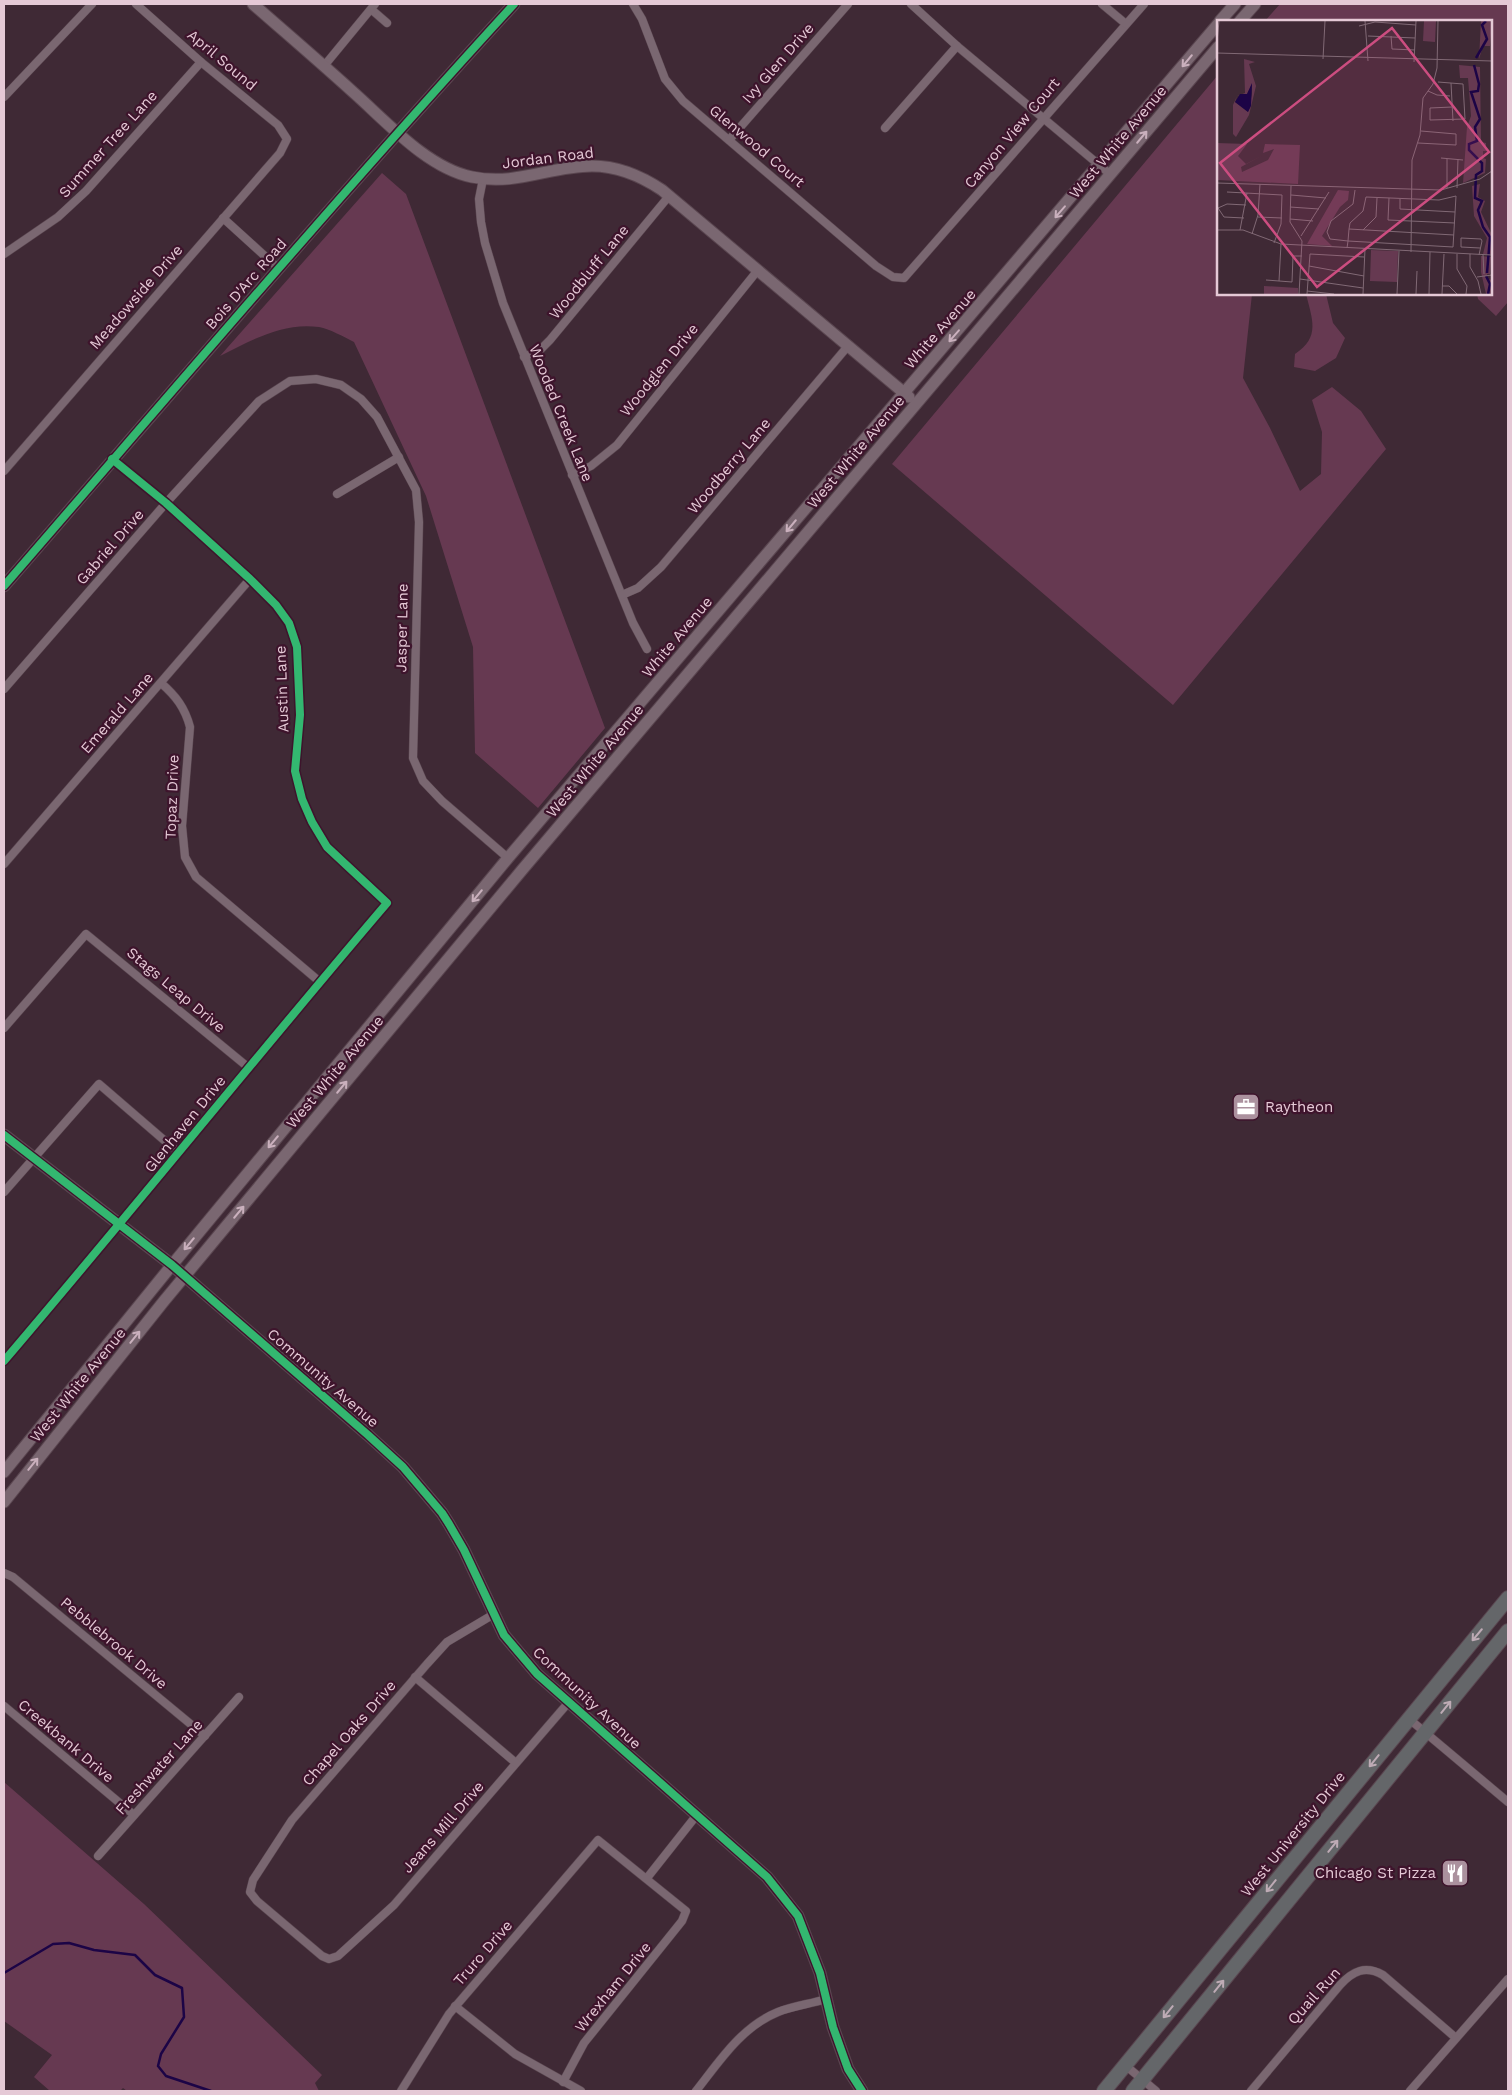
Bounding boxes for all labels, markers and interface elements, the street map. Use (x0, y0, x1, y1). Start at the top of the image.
street label: Ivy Glen Drive (738, 19, 818, 107)
inset map (1217, 20, 1492, 295)
street label: April Sound (184, 26, 260, 94)
one-way arrow (1181, 55, 1193, 68)
street label: Canyon View Court (961, 74, 1064, 192)
street label: West White Avenue (1066, 82, 1170, 202)
street label: Summer Tree Lane (55, 87, 161, 201)
street label: Glenwood Court (706, 101, 809, 191)
one-way arrow (1136, 130, 1148, 143)
street label: Jordan Road (501, 143, 595, 173)
one-way arrow (1054, 206, 1065, 219)
street label: Woodbluff Lane (545, 221, 633, 323)
street label: Bois D'Arc Road (202, 235, 290, 333)
street label: Meadowside Drive (86, 241, 186, 353)
street label: White Avenue (900, 285, 980, 373)
street label: Woodglen Drive (616, 320, 702, 420)
one-way arrow (948, 329, 959, 342)
street label: Wooded Creek Lane (525, 342, 597, 484)
street label: West White Avenue (804, 392, 908, 512)
street label: Woodberry Lane (684, 414, 774, 518)
street label: Gabriel Drive (72, 506, 148, 588)
one-way arrow (786, 519, 797, 532)
street label: Jasper Lane (392, 583, 412, 673)
street label: White Avenue (638, 593, 716, 681)
street label: Austin Lane (271, 645, 293, 733)
street label: Emerald Lane (77, 669, 157, 757)
street label: West White Avenue (543, 701, 647, 821)
street label: Topaz Drive (162, 754, 182, 840)
one-way arrow (472, 889, 483, 902)
street label: Stags Leap Drive (123, 944, 229, 1036)
street label: West White Avenue (283, 1012, 387, 1132)
street label: Glenhaven Drive (141, 1072, 229, 1176)
one-way arrow (337, 1080, 348, 1093)
office icon: Raytheon (1231, 1092, 1261, 1122)
place label: Raytheon (1265, 1098, 1333, 1116)
one-way arrow (268, 1135, 279, 1148)
one-way arrow (233, 1205, 244, 1218)
one-way arrow (184, 1237, 195, 1250)
street label: West White Avenue (26, 1324, 130, 1446)
street label: Community Avenue (264, 1325, 382, 1431)
one-way arrow (130, 1331, 141, 1344)
one-way arrow (28, 1458, 39, 1471)
street label: Pebblebrook Drive (57, 1593, 171, 1693)
one-way arrow (1471, 1629, 1483, 1642)
street label: Community Avenue (529, 1643, 645, 1753)
street label: Chapel Oaks Drive (298, 1677, 400, 1789)
street label: Creekbank Drive (14, 1696, 118, 1786)
one-way arrow (1441, 1700, 1452, 1713)
street label: Freshwater Lane (112, 1716, 206, 1818)
one-way arrow (1368, 1754, 1379, 1767)
street label: West University Drive (1237, 1768, 1349, 1900)
street label: Jeans Mill Drive (398, 1777, 488, 1877)
one-way arrow (1327, 1840, 1338, 1853)
restaurant icon: Chicago St Pizza (1440, 1858, 1470, 1888)
place label: Chicago St Pizza (1315, 1864, 1437, 1882)
one-way arrow (1265, 1880, 1276, 1893)
street label: Truro Drive (450, 1917, 516, 1989)
street label: Wrexham Drive (571, 1938, 655, 2036)
street label: Quail Run (1284, 1964, 1344, 2028)
one-way arrow (1213, 1979, 1224, 1992)
one-way arrow (1163, 2006, 1174, 2019)

